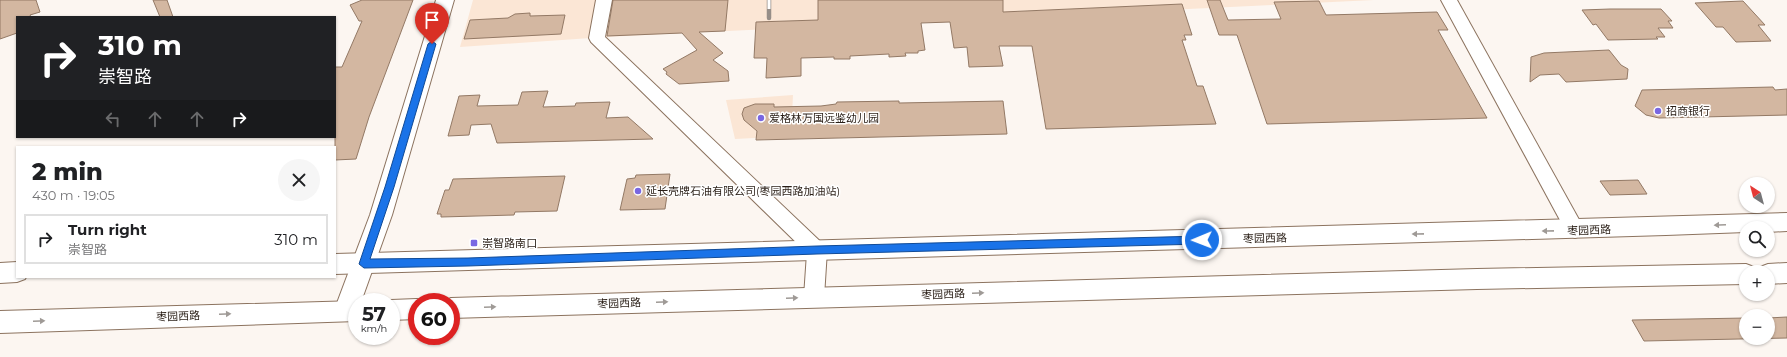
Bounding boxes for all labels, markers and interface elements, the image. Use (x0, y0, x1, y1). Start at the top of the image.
pin (415, 3, 449, 44)
icon: arrive (421, 9, 443, 31)
text: 310 m (98, 28, 182, 62)
icon: right (32, 32, 84, 84)
text: 崇智路 (98, 66, 152, 88)
place label: 招商银行 (1666, 104, 1710, 118)
marker: 招商银行 (1653, 106, 1663, 116)
icon: left (102, 108, 124, 130)
icon: ahead (144, 108, 166, 130)
icon: ahead (186, 108, 208, 130)
icon: right (228, 108, 250, 130)
place label: 爱格林万国远鉴幼儿园 (769, 111, 879, 125)
marker: 爱格林万国远鉴幼儿园 (756, 113, 766, 123)
text: 2 min (32, 157, 103, 186)
button: close (278, 159, 320, 201)
north arrow (1739, 177, 1775, 213)
map controls (1739, 177, 1775, 345)
place label: 延长壳牌石油有限公司(枣园西路加油站) (646, 184, 840, 198)
marker: 延长壳牌石油有限公司(枣园西路加油站) (633, 186, 643, 196)
text: 430 m · 19:05 (32, 187, 115, 203)
position arrow (1181, 219, 1223, 261)
text: Turn right (68, 220, 147, 239)
one-way arrow (1714, 221, 1726, 228)
button: search (1739, 221, 1775, 257)
street label: 枣园西路 (1567, 222, 1611, 238)
icon: right (34, 228, 56, 250)
one-way arrow (1541, 228, 1554, 234)
text: 310 m (274, 230, 318, 249)
street label: 枣园西路 (1243, 231, 1287, 245)
one-way arrow (1411, 231, 1424, 237)
place label: 崇智路南口 (482, 236, 537, 250)
marker: 崇智路南口 (469, 238, 479, 248)
text: 崇智路 (68, 241, 107, 257)
button: + (1739, 265, 1775, 301)
street label: 枣园西路 (921, 286, 965, 302)
one-way arrow (972, 290, 985, 296)
speed limit sign: 60 (408, 293, 460, 345)
street label: 枣园西路 (597, 295, 641, 311)
one-way arrow (786, 295, 799, 301)
one-way arrow (656, 299, 669, 305)
text: 57 (362, 302, 386, 326)
one-way arrow (484, 304, 497, 310)
street label: 枣园西路 (156, 308, 200, 324)
button: − (1739, 309, 1775, 345)
one-way arrow (219, 311, 232, 317)
one-way arrow (33, 318, 46, 324)
text: km/h (361, 322, 387, 335)

